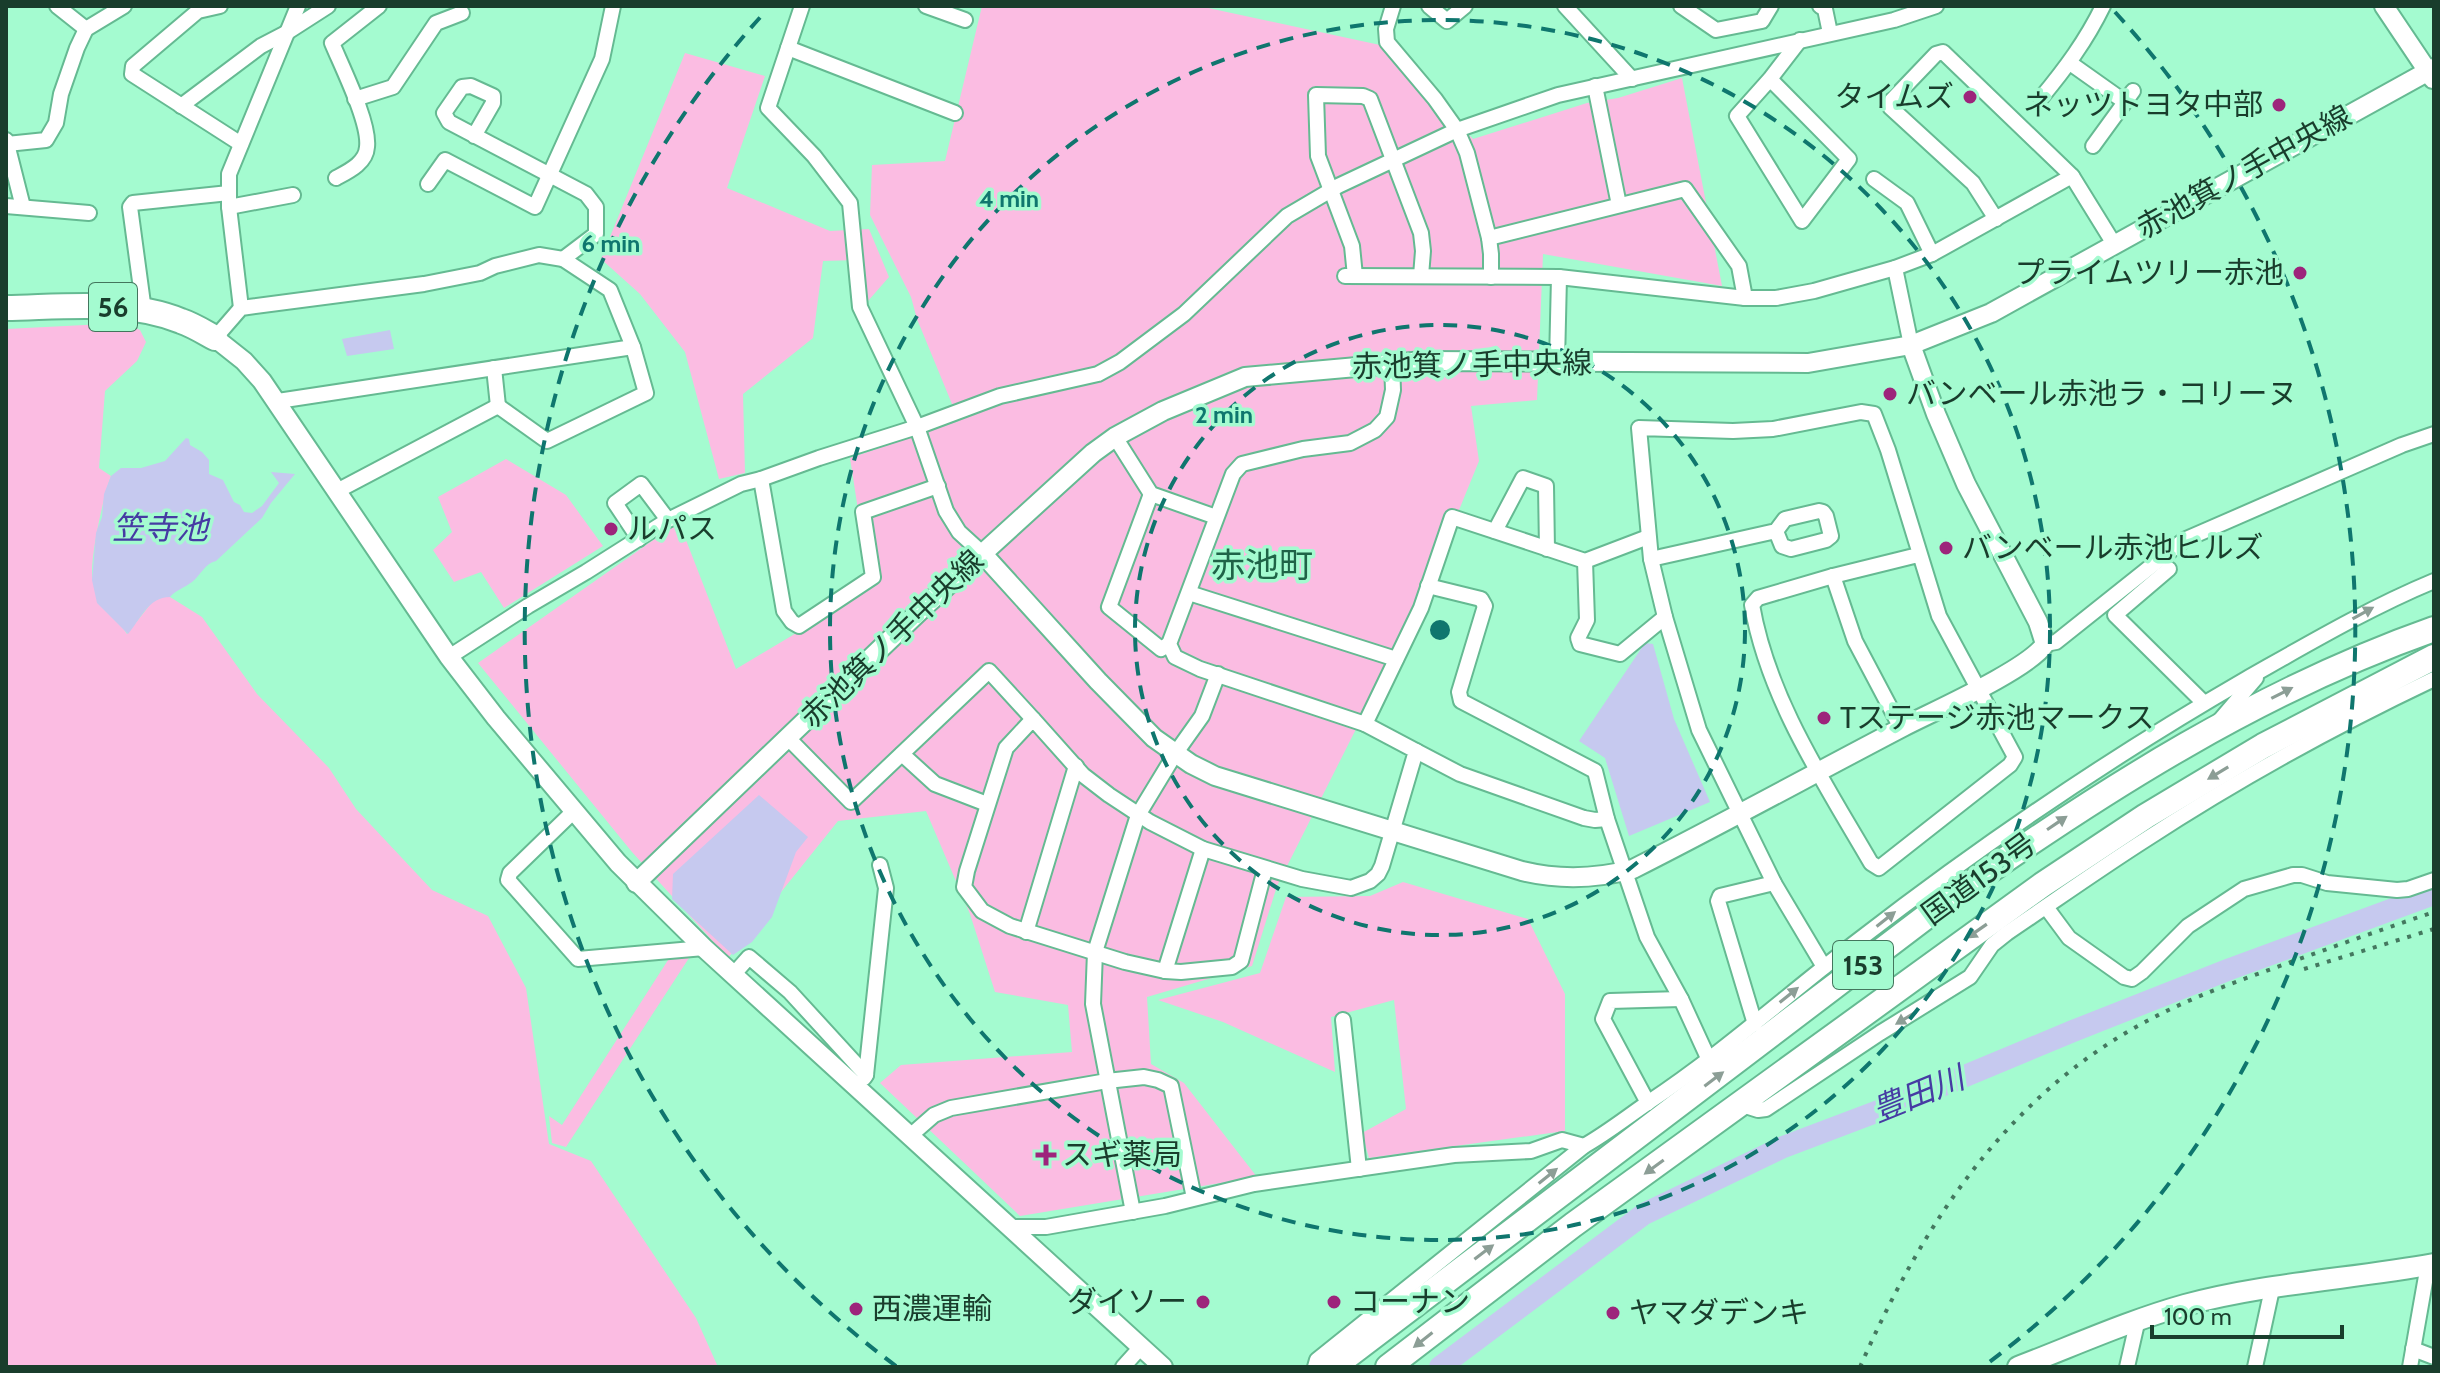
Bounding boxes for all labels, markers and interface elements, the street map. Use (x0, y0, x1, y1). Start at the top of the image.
place label: タイムズ (1835, 78, 1954, 115)
place label: ネッツトヨタ中部 (2023, 86, 2263, 123)
marker: タイムズ (1961, 88, 1979, 106)
marker: ネッツトヨタ中部 (2270, 96, 2288, 114)
street label: 赤池箕ノ手中央線 (2130, 97, 2358, 246)
text: 4 min (979, 184, 1039, 213)
text: 6 min (582, 229, 640, 258)
place label: プライムツリー赤池 (2015, 254, 2284, 291)
marker: プライムツリー赤池 (2291, 264, 2309, 282)
road number: 56 (89, 283, 137, 331)
street label: 赤池箕ノ手中央線 (1352, 344, 1592, 385)
place label: バンベール赤池ラ・コリーヌ (1906, 375, 2298, 412)
marker: バンベール赤池ラ・コリーヌ (1881, 385, 1899, 403)
text: 2 min (1195, 400, 1253, 429)
water label: 笠寺池 (112, 508, 211, 547)
place label: ルパス (627, 510, 717, 547)
marker: ルパス (602, 520, 620, 538)
place label: バンベール赤池ヒルズ (1962, 529, 2264, 566)
marker: バンベール赤池ヒルズ (1937, 539, 1955, 557)
street label: 赤池箕ノ手中央線 (792, 542, 991, 735)
district label: 赤池町 (1211, 544, 1313, 586)
one-way arrow (2352, 606, 2375, 620)
centre of rings (1426, 616, 1454, 644)
one-way arrow (2271, 686, 2294, 700)
place label: Tステージ赤池マークス (1840, 699, 2155, 736)
marker: Tステージ赤池マークス (1815, 709, 1833, 727)
one-way arrow (2207, 766, 2229, 780)
one-way arrow (2047, 816, 2068, 831)
street label: 国道153号 (1914, 825, 2043, 932)
one-way arrow (1876, 912, 1896, 928)
one-way arrow (1966, 923, 1988, 939)
road number: 153 (1833, 941, 1893, 989)
one-way arrow (1779, 987, 1799, 1004)
one-way arrow (1895, 1010, 1917, 1024)
water label: 豊田川 (1866, 1056, 1972, 1130)
one-way arrow (1704, 1071, 1724, 1087)
place label: スギ薬局 (1062, 1136, 1182, 1173)
marker: スギ薬局 (1037, 1146, 1055, 1164)
one-way arrow (1643, 1159, 1664, 1174)
one-way arrow (1537, 1168, 1557, 1185)
one-way arrow (1474, 1245, 1495, 1261)
place label: ダイソー (1067, 1283, 1187, 1320)
place label: コーナン (1350, 1283, 1470, 1320)
scale bar (2152, 1289, 2342, 1339)
place label: 西濃運輸 (872, 1290, 992, 1327)
marker: ダイソー (1194, 1293, 1212, 1311)
marker: コーナン (1325, 1293, 1343, 1311)
place label: ヤマダデンキ (1629, 1294, 1809, 1331)
marker: 西濃運輸 (847, 1300, 865, 1318)
text: 100 m (2164, 1302, 2232, 1331)
marker: ヤマダデンキ (1604, 1304, 1622, 1322)
one-way arrow (1413, 1331, 1434, 1347)

